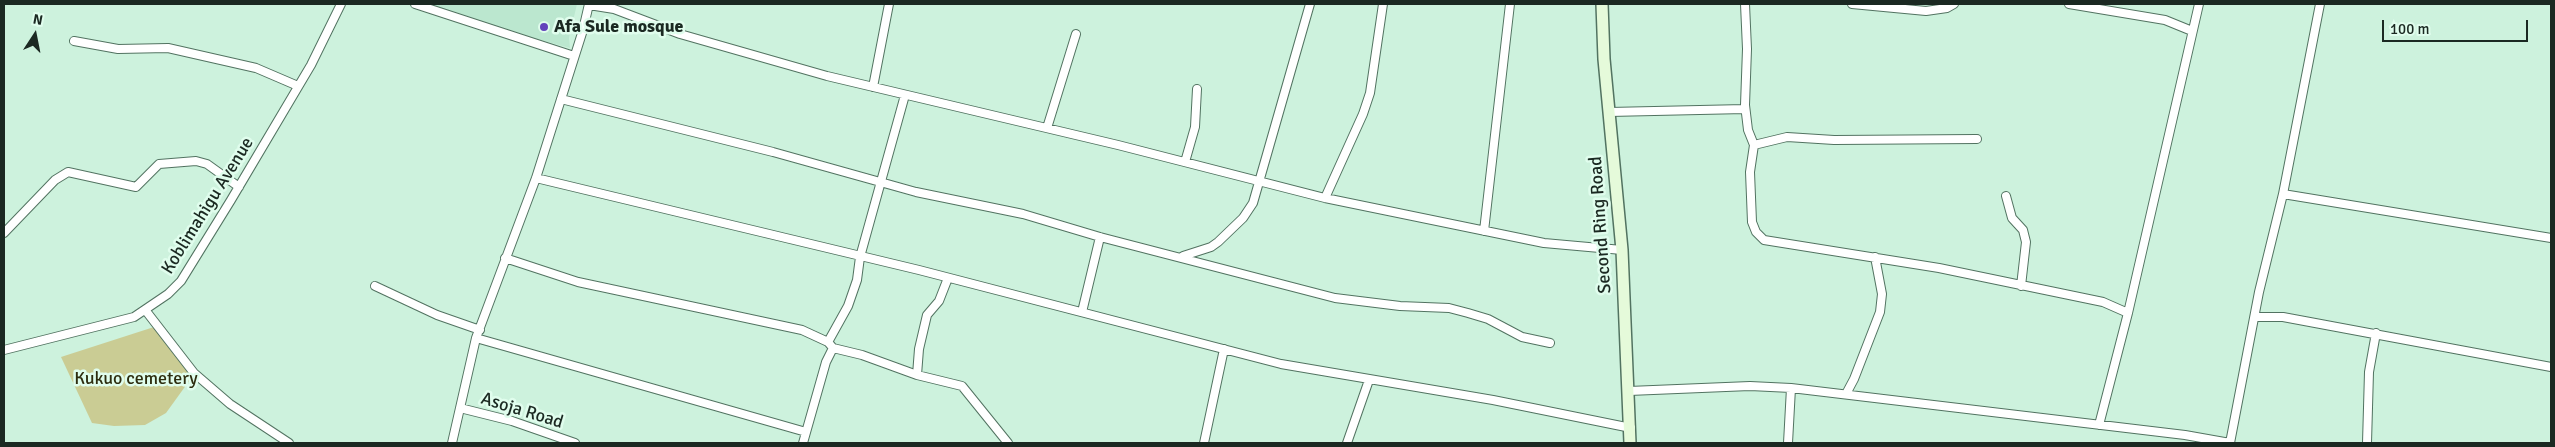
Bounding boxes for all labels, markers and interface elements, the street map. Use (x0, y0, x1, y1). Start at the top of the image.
north arrow (10, 10, 60, 60)
scale bar (2385, 10, 2531, 42)
text: N (32, 11, 44, 29)
place label: Afa Sule mosque (554, 16, 684, 38)
text: 100 m (2390, 20, 2430, 38)
marker: Afa Sule mosque (538, 21, 550, 33)
street label: Koblimahigu Avenue (157, 134, 259, 278)
street label: Second Ring Road (1585, 156, 1617, 294)
park label: Kukuo cemetery (74, 368, 198, 390)
street label: Asoja Road (478, 388, 566, 434)

